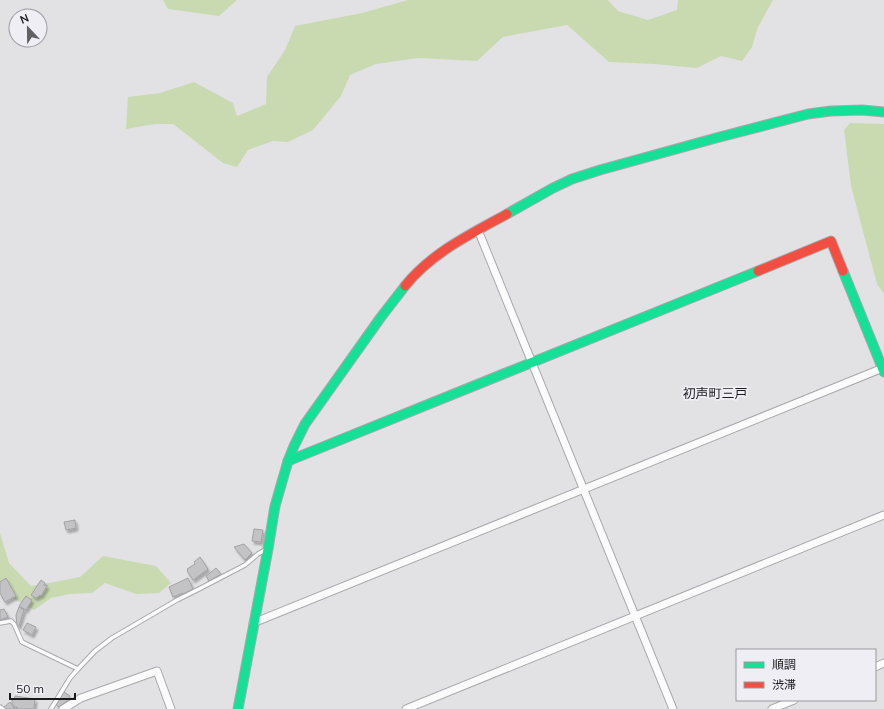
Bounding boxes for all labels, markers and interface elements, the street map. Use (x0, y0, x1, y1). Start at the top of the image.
north arrow (8, 8, 48, 48)
text: N (18, 11, 31, 27)
district label: 初声町三戸 (682, 385, 748, 401)
legend (736, 649, 876, 701)
text: 順調 (772, 657, 796, 672)
scale bar (10, 675, 75, 701)
text: 渋滞 (772, 677, 796, 692)
text: 50 m (16, 681, 44, 696)

